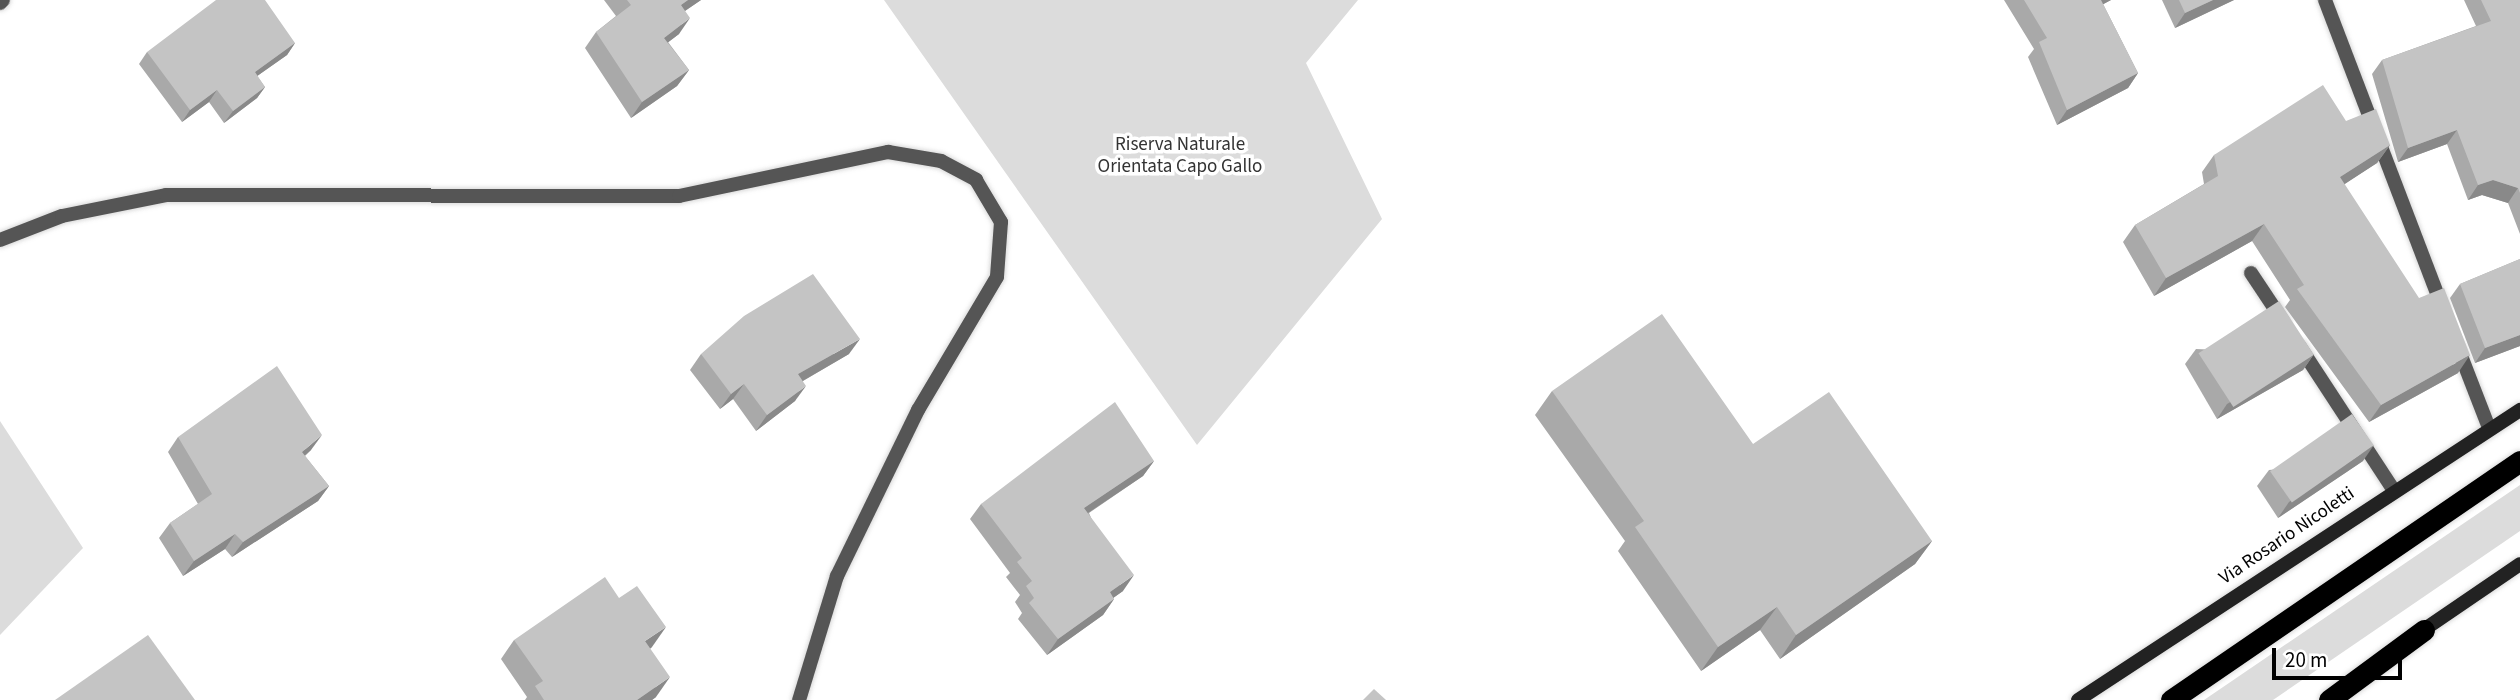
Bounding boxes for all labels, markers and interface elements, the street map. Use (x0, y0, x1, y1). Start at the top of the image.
park label: Riserva Naturale Orientata Capo Gallo (1098, 134, 1262, 178)
street label: Via Rosario Nicoletti (2215, 482, 2359, 590)
scale bar (2275, 634, 2404, 678)
text: 20 m (2285, 645, 2327, 675)

